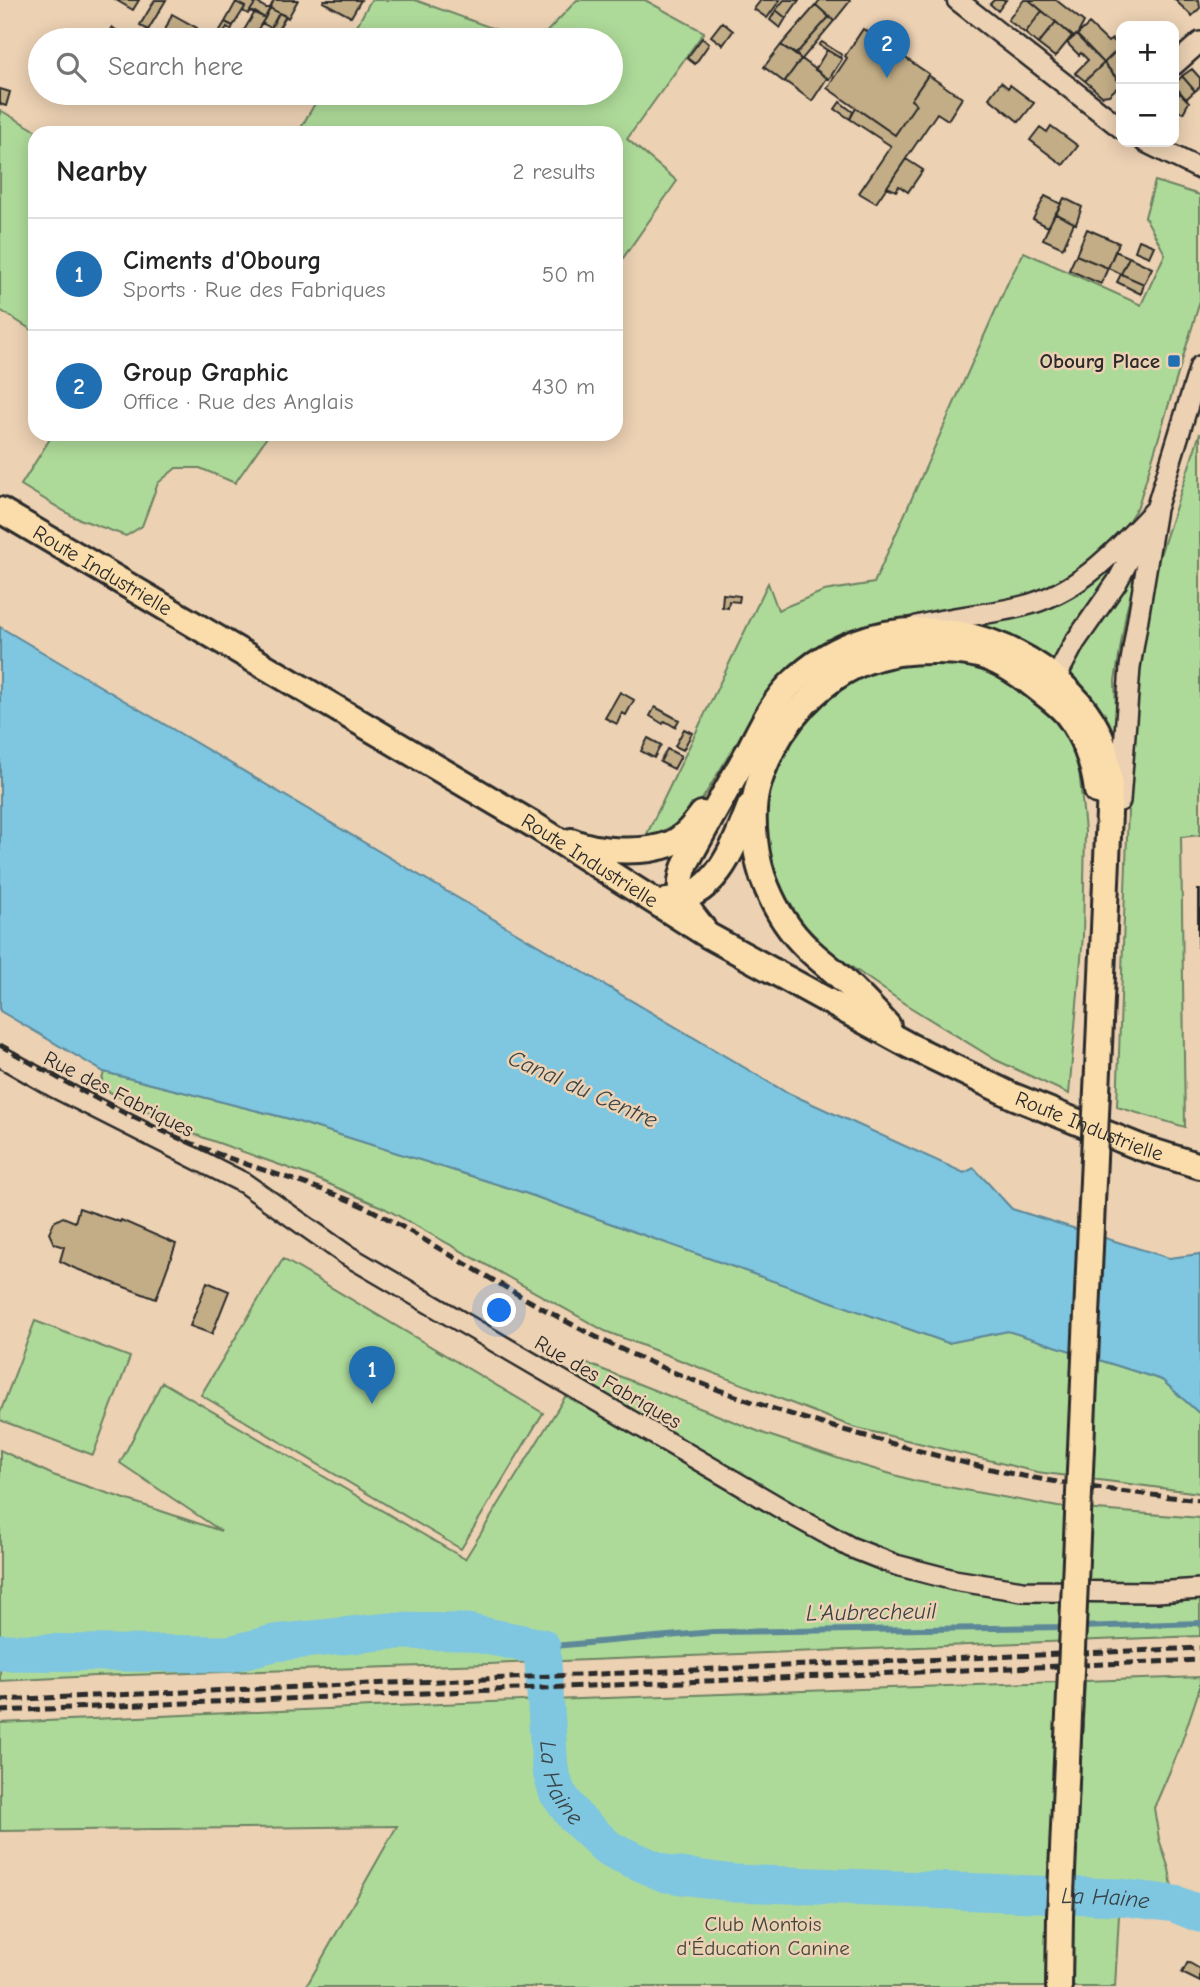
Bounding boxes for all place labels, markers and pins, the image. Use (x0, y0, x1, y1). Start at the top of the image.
pin: 2 (864, 20, 910, 78)
place label: Obourg Place (1040, 349, 1160, 373)
marker: Obourg Place (1166, 353, 1182, 369)
pin: 1 (349, 1346, 395, 1404)

